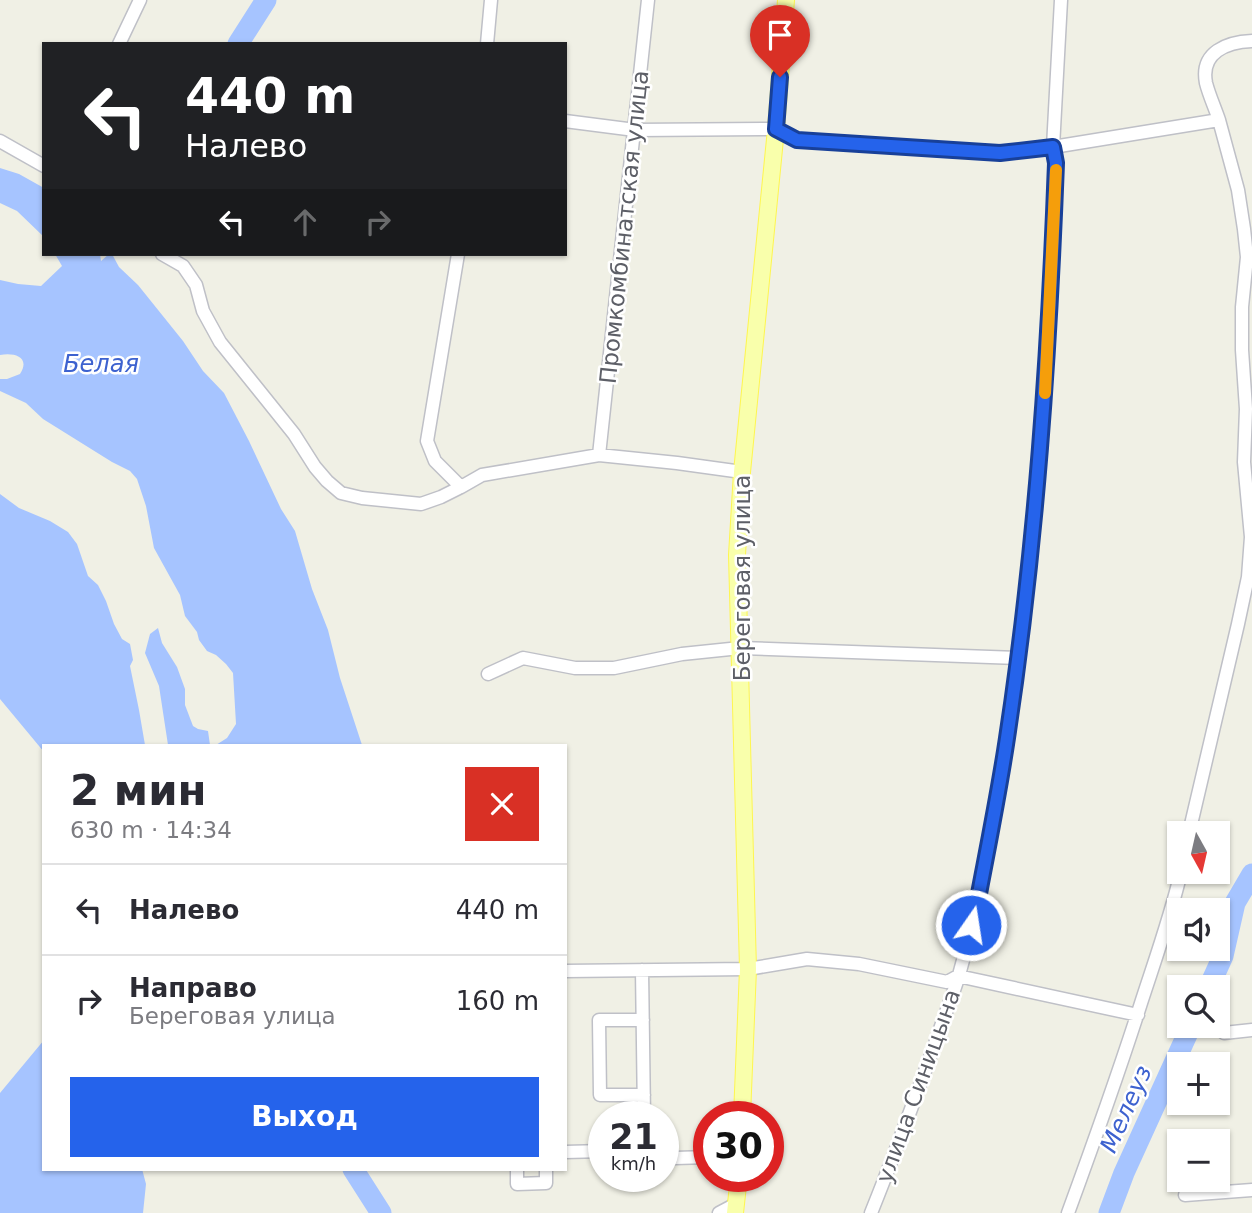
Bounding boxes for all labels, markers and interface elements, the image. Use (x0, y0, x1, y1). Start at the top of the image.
pin (750, 5, 810, 77)
icon: arrive (761, 16, 799, 54)
text: 440 m (185, 68, 355, 125)
street label: Промкомбинатская улица (595, 69, 653, 385)
icon: left (70, 70, 161, 161)
text: Налево (185, 127, 307, 165)
icon: left (213, 203, 251, 241)
icon: ahead (286, 203, 324, 241)
icon: right (359, 203, 397, 241)
water label: Белая (63, 350, 139, 378)
street label: Береговая улица (729, 475, 755, 681)
text: 2 мин (70, 766, 207, 815)
button: close (465, 767, 539, 841)
text: 630 m · 14:34 (70, 817, 232, 843)
north arrow (1167, 821, 1230, 884)
map controls (1167, 821, 1230, 1192)
position arrow (934, 888, 1008, 962)
icon: left (70, 891, 108, 929)
text: Налево (129, 895, 239, 925)
text: 440 m (456, 895, 539, 925)
button: sound (1167, 898, 1230, 961)
text: Направо (129, 973, 257, 1003)
button: search (1167, 975, 1230, 1038)
icon: right (70, 982, 108, 1020)
text: 160 m (456, 986, 539, 1016)
street label: улица Синицына (871, 986, 965, 1186)
text: Береговая улица (129, 1003, 336, 1029)
button: + (1167, 1052, 1230, 1115)
water label: Мелеуз (1094, 1061, 1158, 1157)
button: Выход (70, 1077, 539, 1157)
speed limit sign: 30 (693, 1101, 784, 1192)
text: 21 (609, 1117, 658, 1157)
button: − (1167, 1129, 1230, 1192)
text: km/h (611, 1153, 656, 1174)

